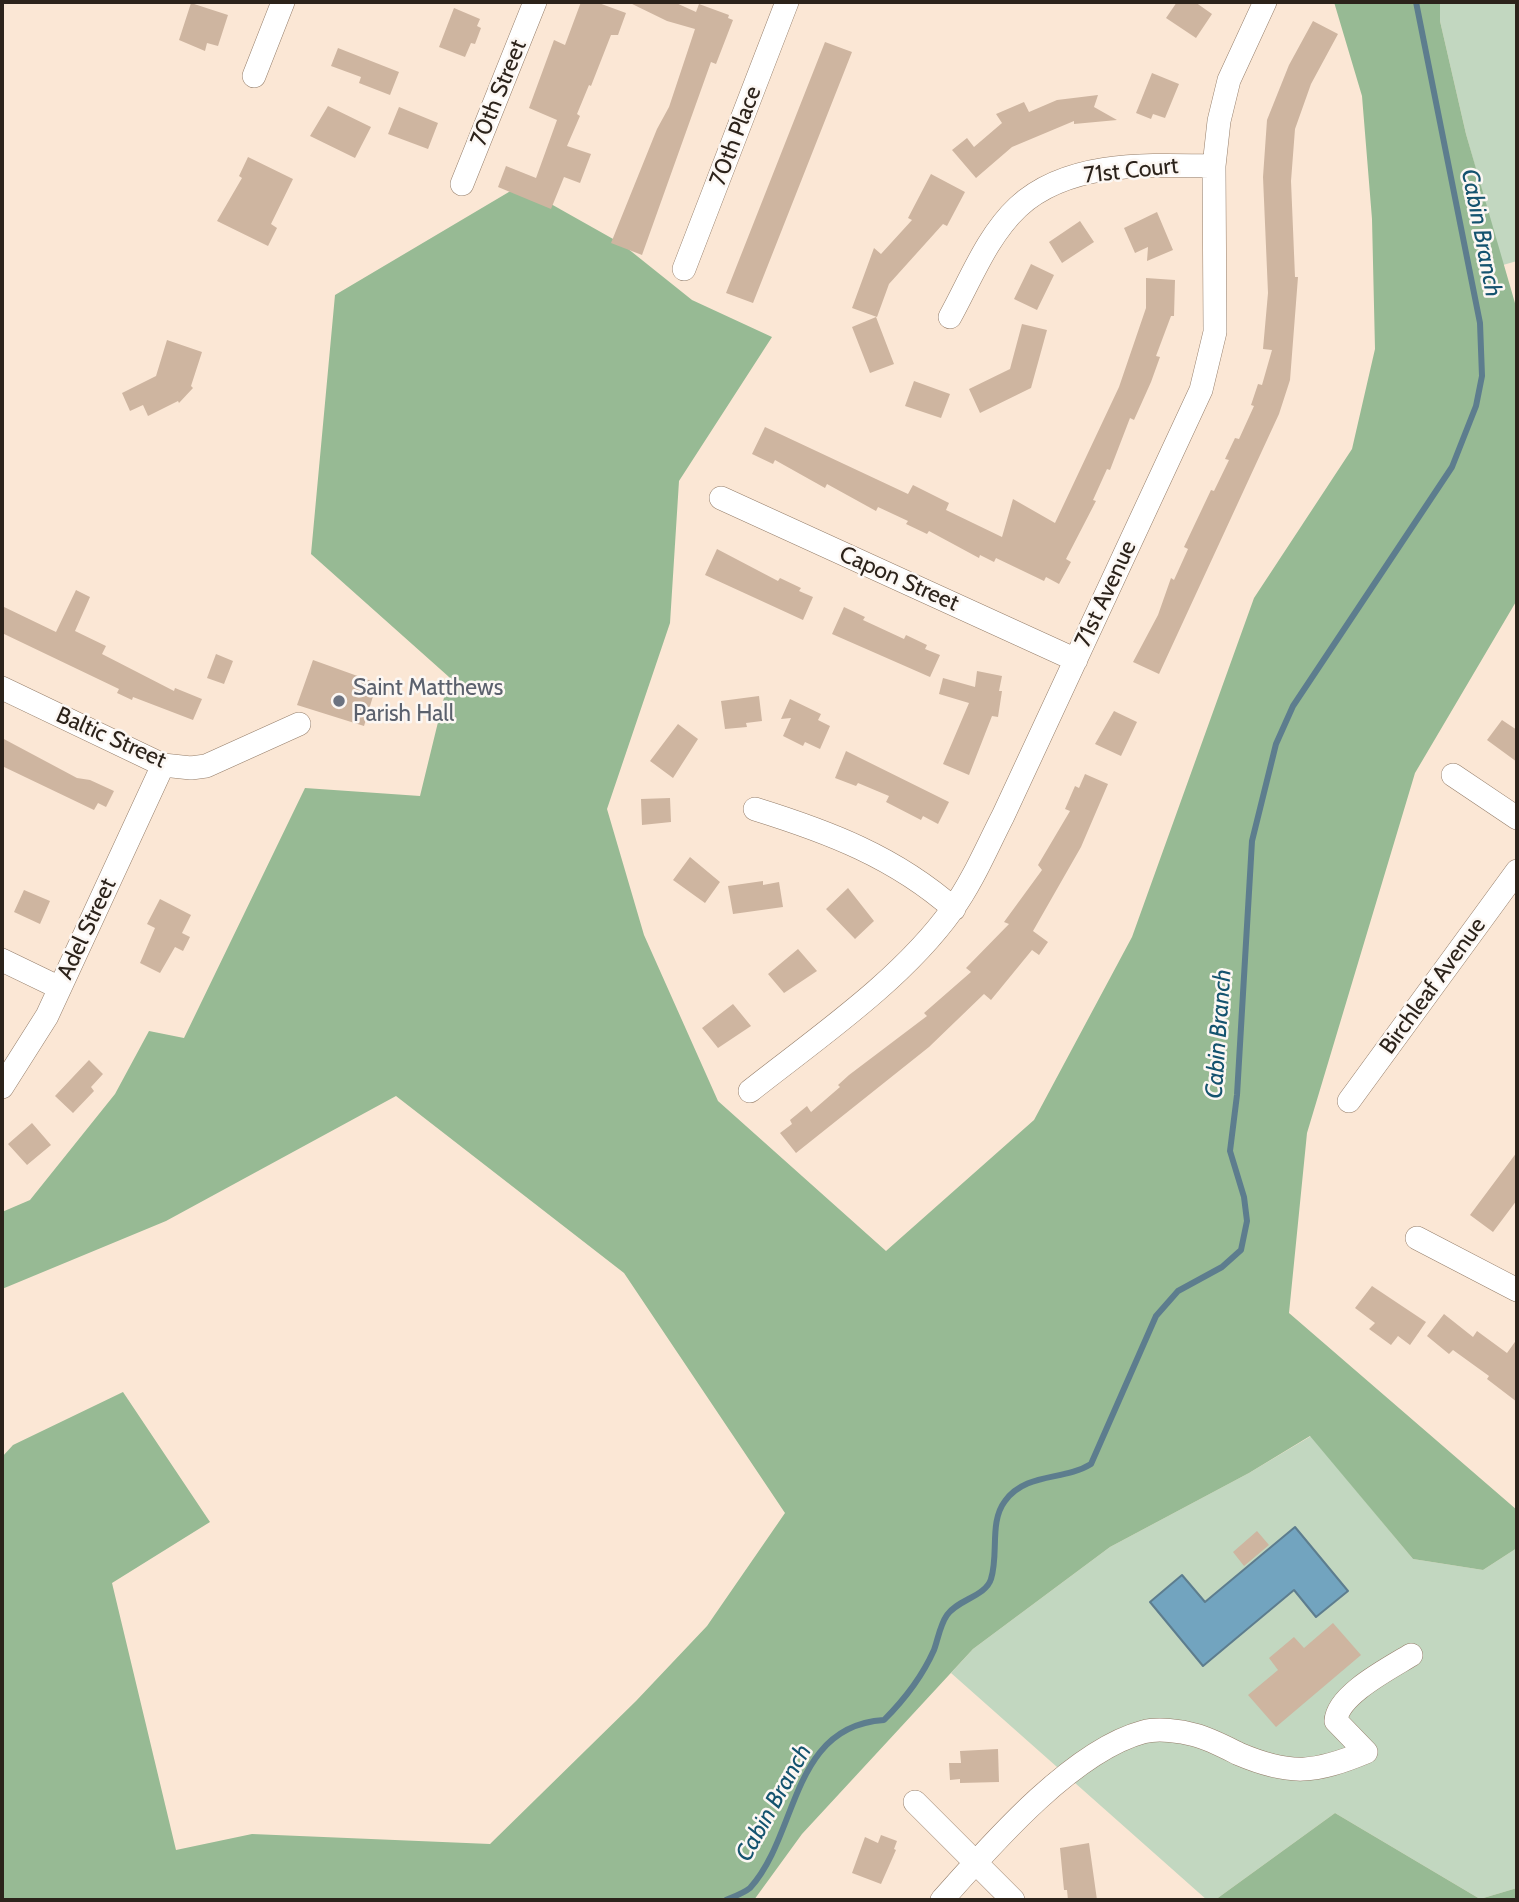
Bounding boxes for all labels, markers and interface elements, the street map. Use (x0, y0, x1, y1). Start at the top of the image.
street label: 70th Street (465, 36, 533, 150)
street label: 70th Place (704, 82, 768, 190)
street label: 71st Court (1082, 152, 1180, 190)
water label: Cabin Branch (1455, 167, 1507, 299)
street label: 71st Avenue (1069, 536, 1143, 652)
street label: Capon Street (835, 540, 963, 618)
place label: Saint Matthews Parish Hall (353, 674, 503, 728)
marker: Saint Matthews Parish Hall (331, 693, 347, 709)
street label: Baltic Street (52, 702, 170, 774)
street label: Adel Street (52, 874, 122, 984)
street label: Birchleaf Avenue (1374, 912, 1492, 1060)
water label: Cabin Branch (1200, 968, 1238, 1100)
water label: Cabin Branch (730, 1739, 818, 1867)

